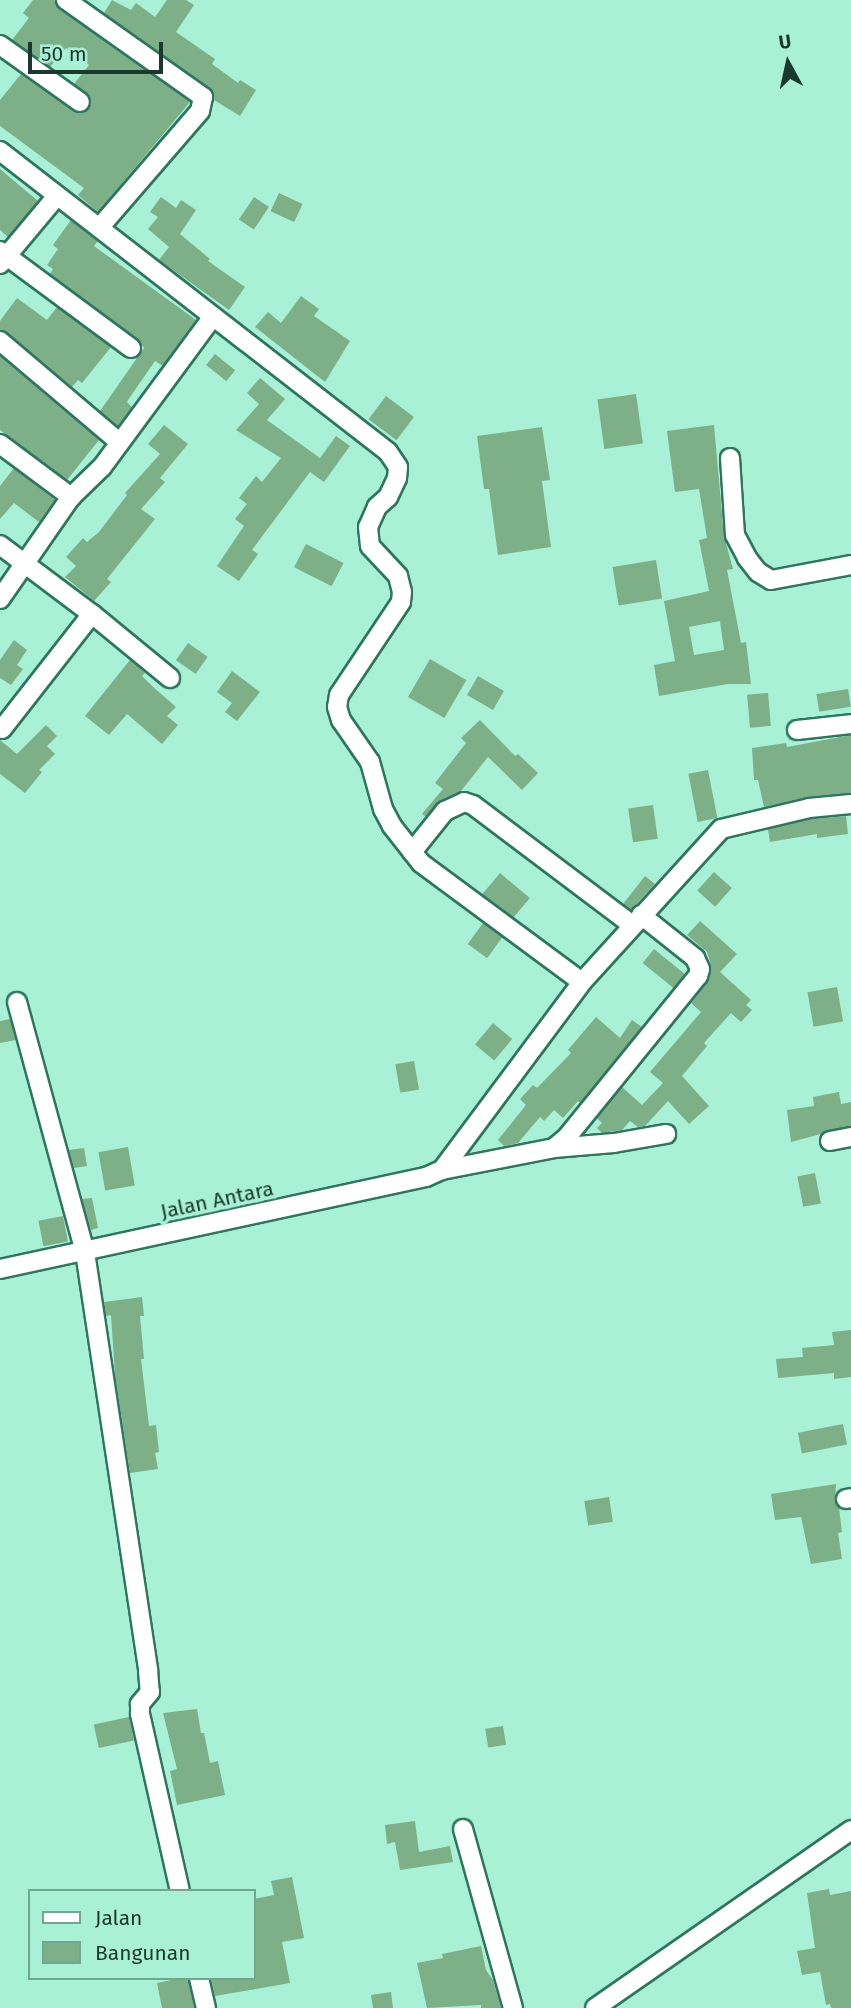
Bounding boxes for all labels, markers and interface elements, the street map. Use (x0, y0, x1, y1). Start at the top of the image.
scale bar (32, 28, 166, 72)
north arrow (753, 28, 823, 98)
text: U (777, 29, 793, 54)
text: 50 m (41, 41, 87, 67)
street label: Jalan Antara (158, 1176, 276, 1224)
legend (28, 1889, 256, 1980)
text: Jalan (95, 1905, 142, 1931)
text: Bangunan (95, 1940, 190, 1966)

